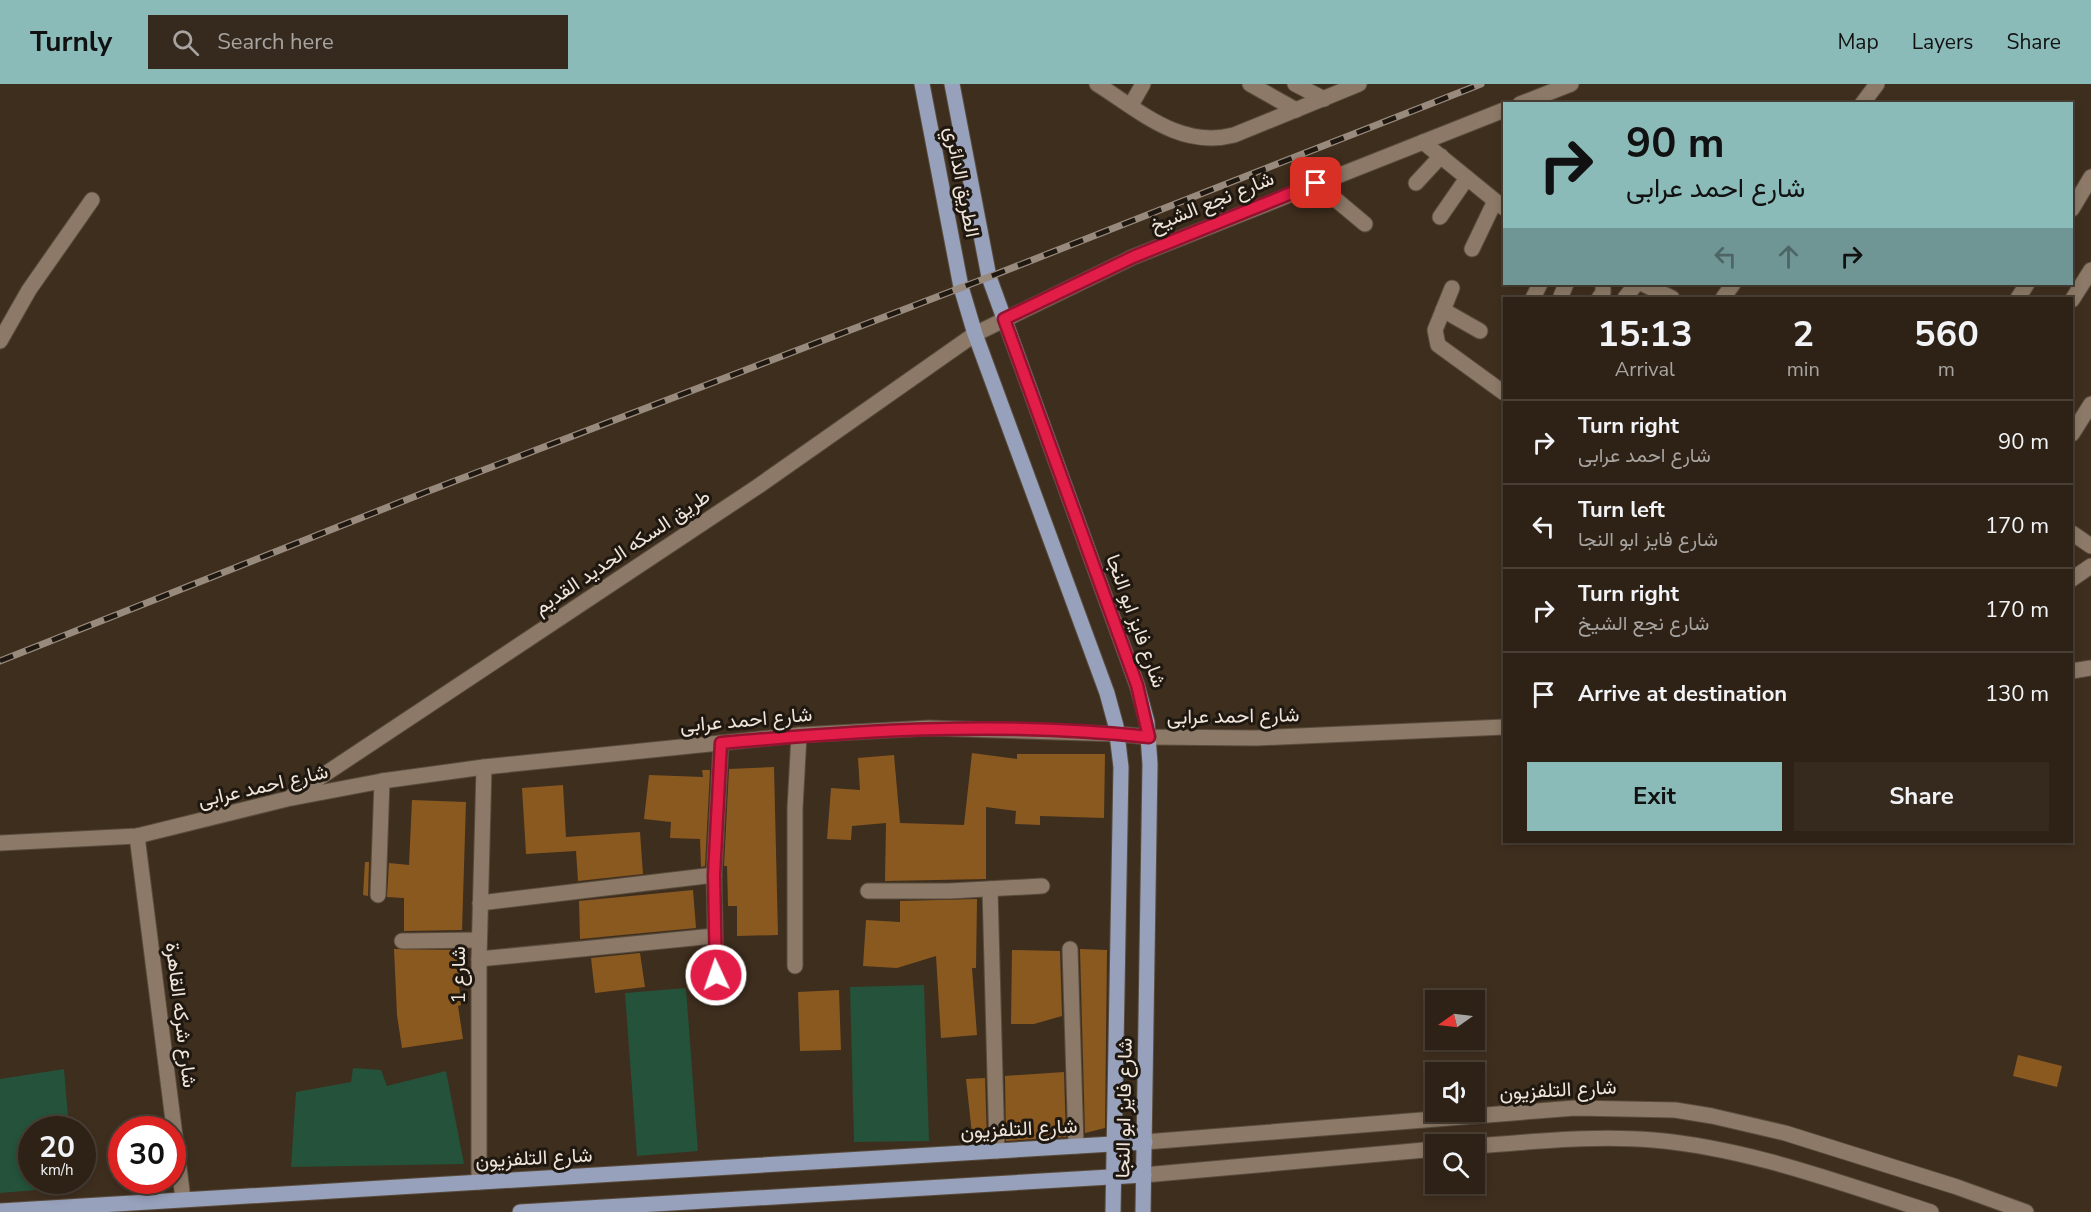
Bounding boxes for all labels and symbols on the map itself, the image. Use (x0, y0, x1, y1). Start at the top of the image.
street label: الطريق الدائري (935, 124, 986, 240)
pin (1290, 157, 1341, 208)
street label: شارع نجع الشيخ (1146, 165, 1278, 239)
street label: طريق السكه الحديد القديم (529, 483, 715, 621)
street label: شارع فايز ابو النجا (1099, 551, 1173, 691)
street label: شارع احمد عرابى (679, 701, 813, 739)
street label: شارع احمد عرابى (1166, 701, 1300, 731)
street label: شارع احمد عرابى (195, 758, 331, 814)
street label: شارع شركه القاهرة (159, 941, 203, 1089)
position arrow (684, 943, 748, 1007)
street label: شارع 1 (445, 946, 472, 1004)
north arrow (1425, 990, 1485, 1050)
street label: شارع فايز ابو النجا (1109, 1038, 1139, 1178)
street label: شارع التلفزيون (1499, 1073, 1617, 1107)
street label: شارع التلفزيون (960, 1112, 1078, 1146)
speed limit sign: 30 (108, 1116, 186, 1194)
street label: شارع التلفزيون (475, 1141, 593, 1175)

